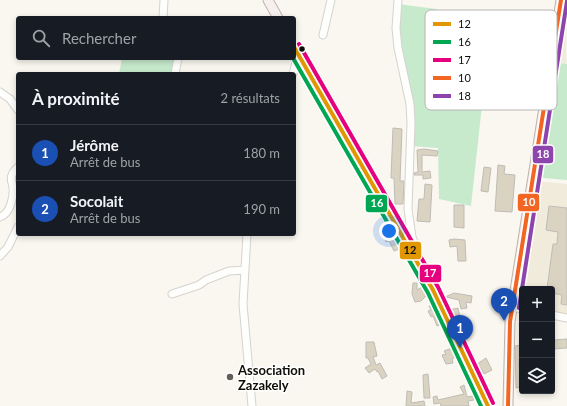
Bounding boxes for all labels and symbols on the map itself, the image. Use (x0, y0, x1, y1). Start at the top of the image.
legend (425, 10, 557, 110)
text: 12 (458, 17, 471, 30)
text: 16 (458, 35, 471, 48)
unlabelled marker (297, 44, 307, 54)
text: 17 (458, 53, 471, 66)
text: 10 (458, 71, 471, 84)
text: 18 (458, 89, 471, 102)
line badge: 18 (532, 145, 554, 164)
text: 18 (537, 147, 549, 160)
line badge: 10 (517, 193, 540, 212)
line badge: 16 (365, 194, 388, 213)
text: 10 (523, 195, 536, 208)
text: 16 (371, 196, 384, 209)
your location (379, 221, 399, 241)
line badge: 12 (399, 241, 422, 260)
text: 12 (404, 243, 416, 256)
line badge: 17 (419, 264, 442, 283)
text: 17 (424, 266, 436, 279)
pin: 2 (491, 288, 517, 321)
pin: 1 (447, 315, 473, 348)
place label: Association Zazakely (237, 362, 305, 393)
marker: Association Zazakely (225, 372, 235, 382)

